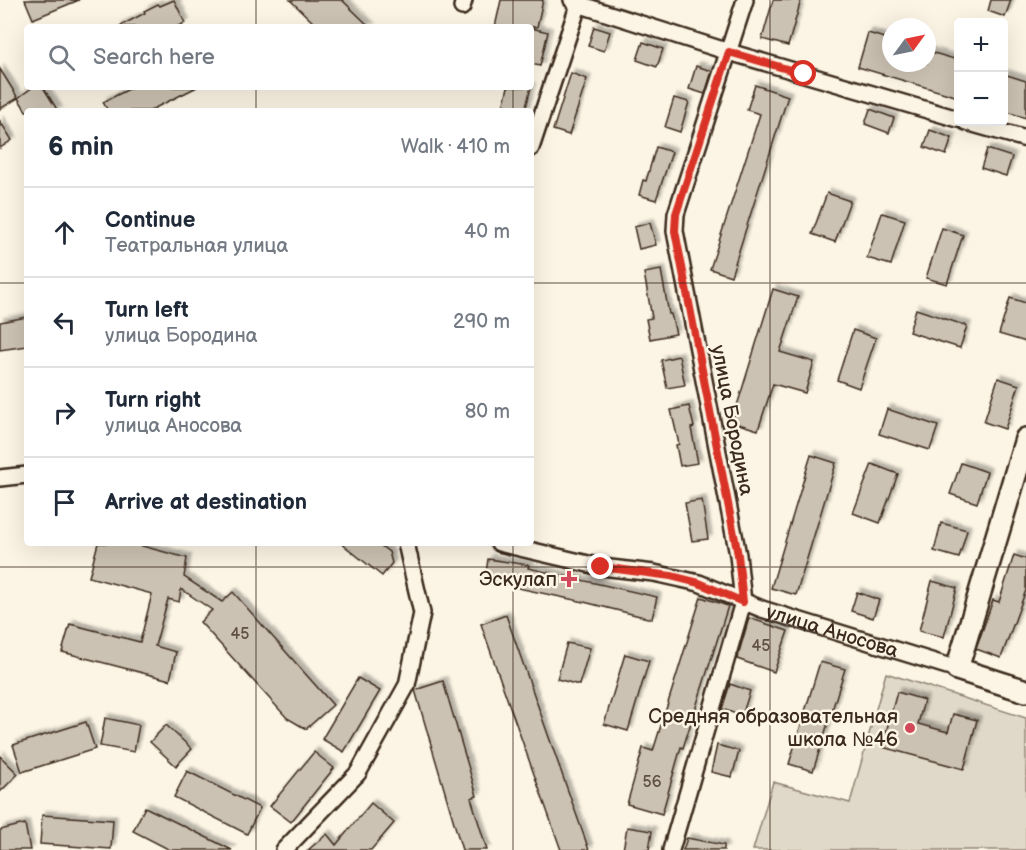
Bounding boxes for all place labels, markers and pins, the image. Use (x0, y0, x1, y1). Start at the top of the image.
place label: Эскулап (479, 568, 557, 592)
marker: Эскулап (562, 572, 576, 586)
place label: Средняя образовательная школа №46 (648, 705, 898, 752)
marker: Средняя образовательная школа №46 (903, 721, 917, 735)

